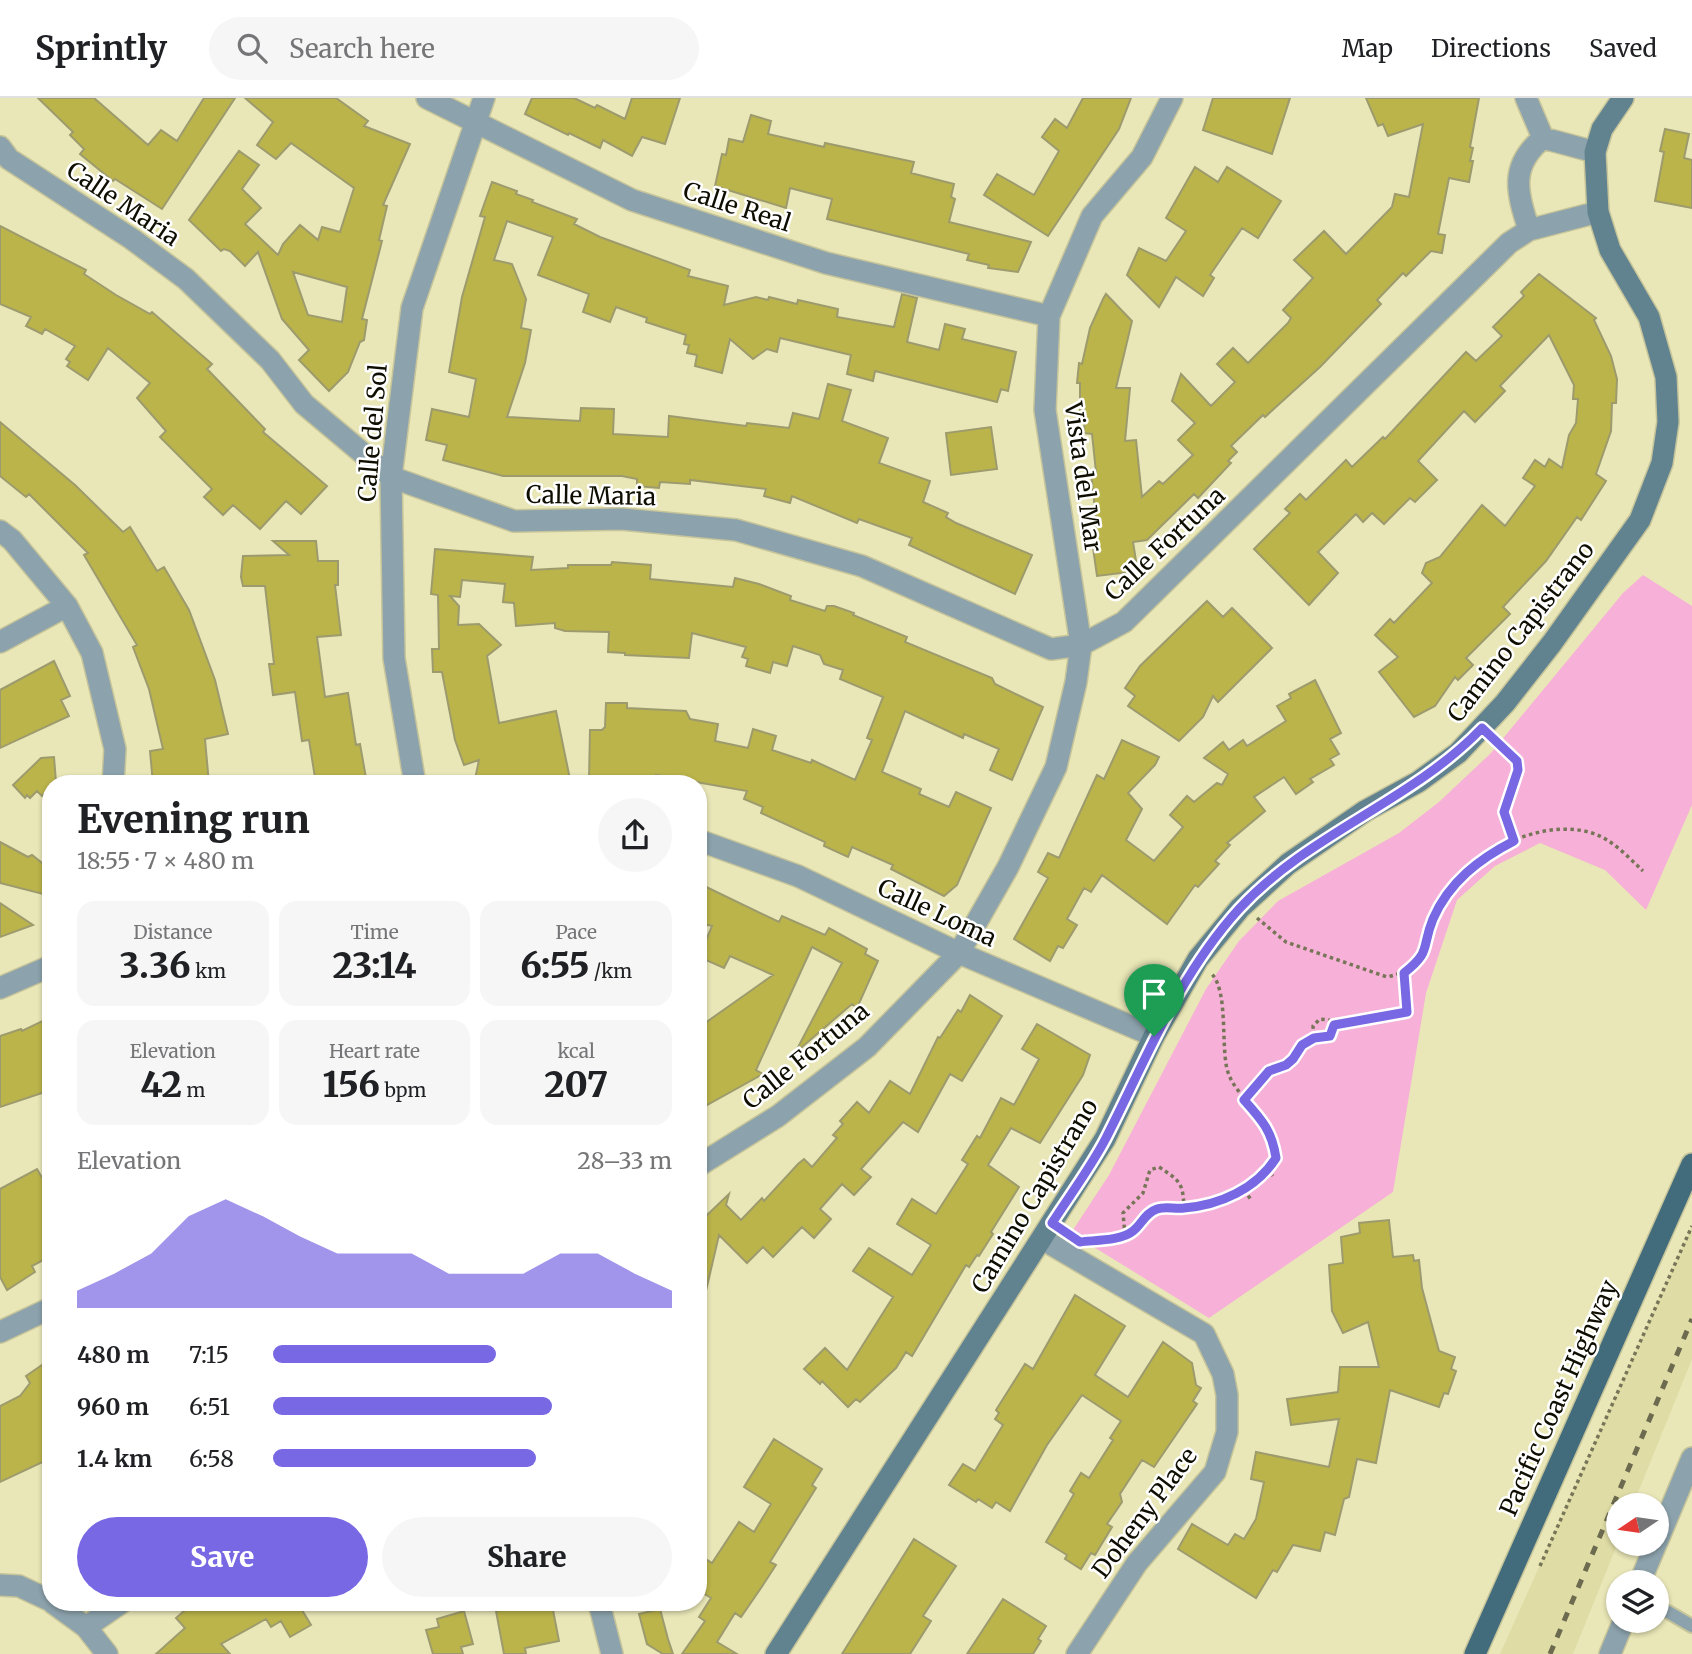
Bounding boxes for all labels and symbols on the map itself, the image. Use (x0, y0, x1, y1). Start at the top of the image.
street label: Calle Maria (61, 154, 186, 253)
street label: Calle Real (679, 175, 795, 238)
street label: Calle del Sol (351, 363, 394, 503)
street label: Vista del Mar (1057, 399, 1109, 554)
street label: Calle Maria (526, 479, 656, 512)
street label: Calle Fortuna (1098, 480, 1231, 607)
street label: Camino Capistrano (1440, 535, 1601, 728)
street label: Calle Loma (873, 871, 1002, 954)
pin (1124, 964, 1184, 1036)
street label: Calle Fortuna (736, 995, 875, 1116)
street label: Camino Capistrano (964, 1093, 1105, 1299)
street label: Pacific Coast Highway (1493, 1275, 1625, 1521)
street label: Doheny Place (1085, 1441, 1204, 1584)
north arrow (1606, 1493, 1670, 1556)

